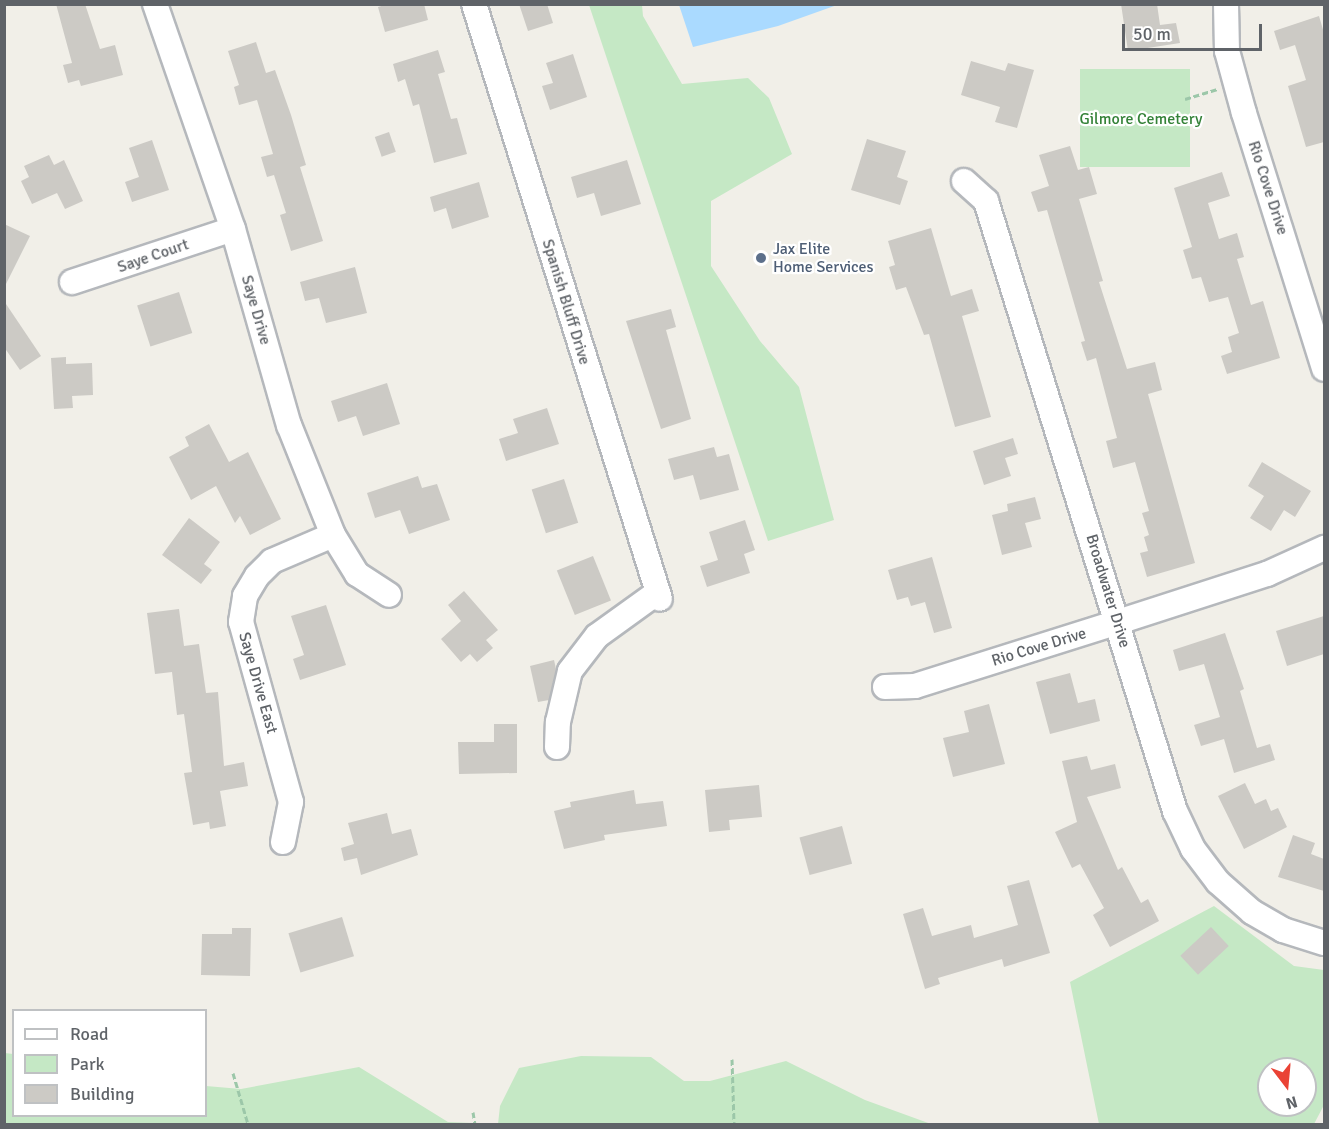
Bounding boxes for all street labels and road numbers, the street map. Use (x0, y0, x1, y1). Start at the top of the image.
street label: Rio Cove Drive (1244, 138, 1292, 238)
street label: Saye Court (115, 235, 191, 277)
street label: Spanish Bluff Drive (538, 237, 594, 367)
street label: Saye Drive (237, 273, 275, 347)
street label: Broadwater Drive (1082, 532, 1134, 650)
street label: Rio Cove Drive (989, 624, 1089, 670)
street label: Saye Drive East (234, 630, 282, 736)

